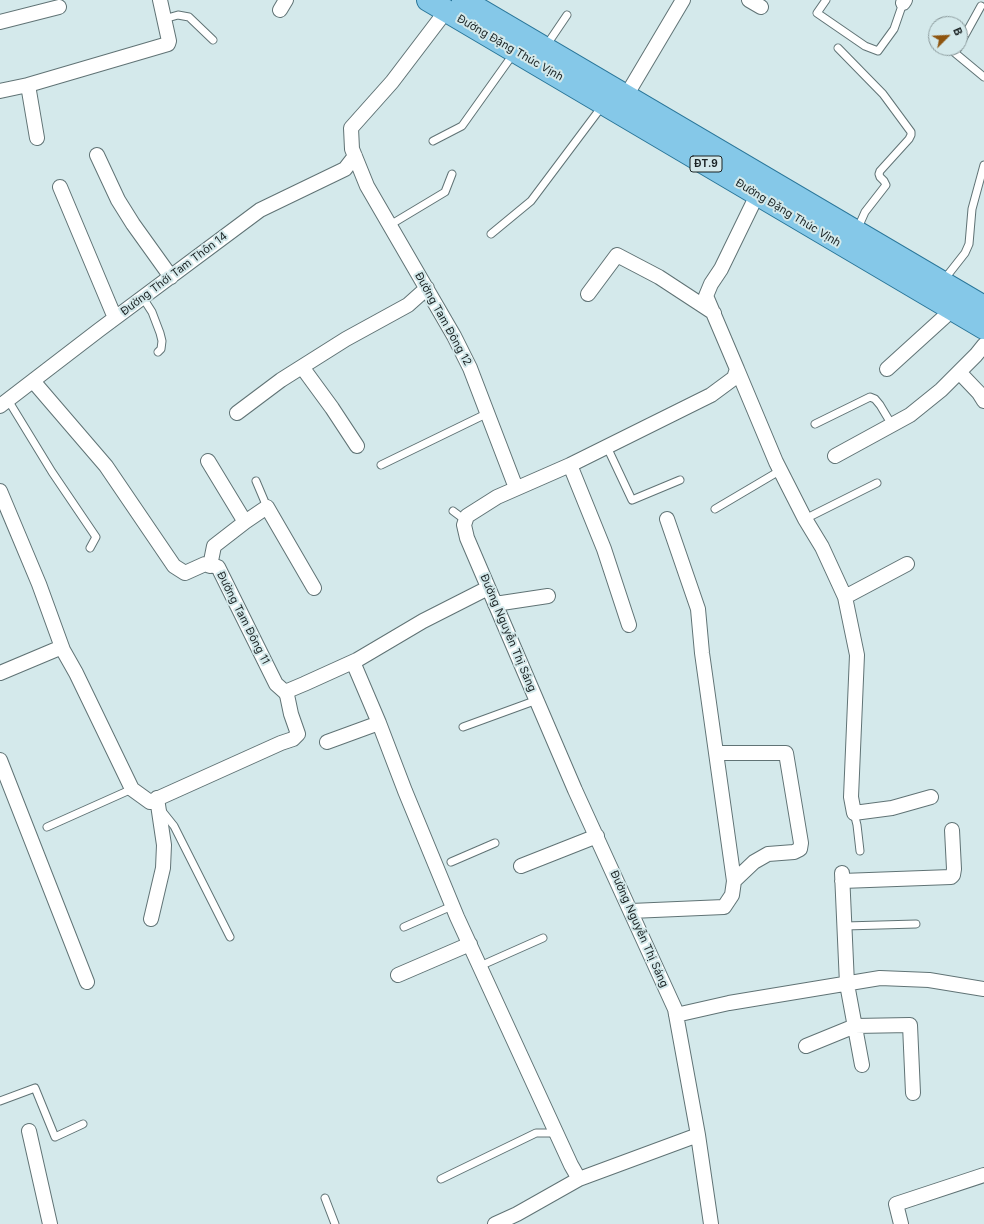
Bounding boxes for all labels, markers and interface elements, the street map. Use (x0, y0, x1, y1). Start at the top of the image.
street label: Đường Đặng Thúc Vịnh (455, 12, 565, 84)
north arrow (928, 16, 968, 56)
text: B (950, 25, 966, 38)
road number: ĐT.9 (690, 156, 722, 172)
street label: Đường Đặng Thúc Vịnh (733, 176, 843, 250)
street label: Đường Thới Tam Thôn 14 (118, 230, 230, 318)
street label: Đường Tam Đông 12 (412, 270, 474, 368)
street label: Đường Tam Đông 11 (214, 569, 272, 667)
street label: Đường Nguyễn Thị Sáng (477, 572, 539, 694)
street label: Đường Nguyễn Thị Sáng (607, 868, 671, 990)

